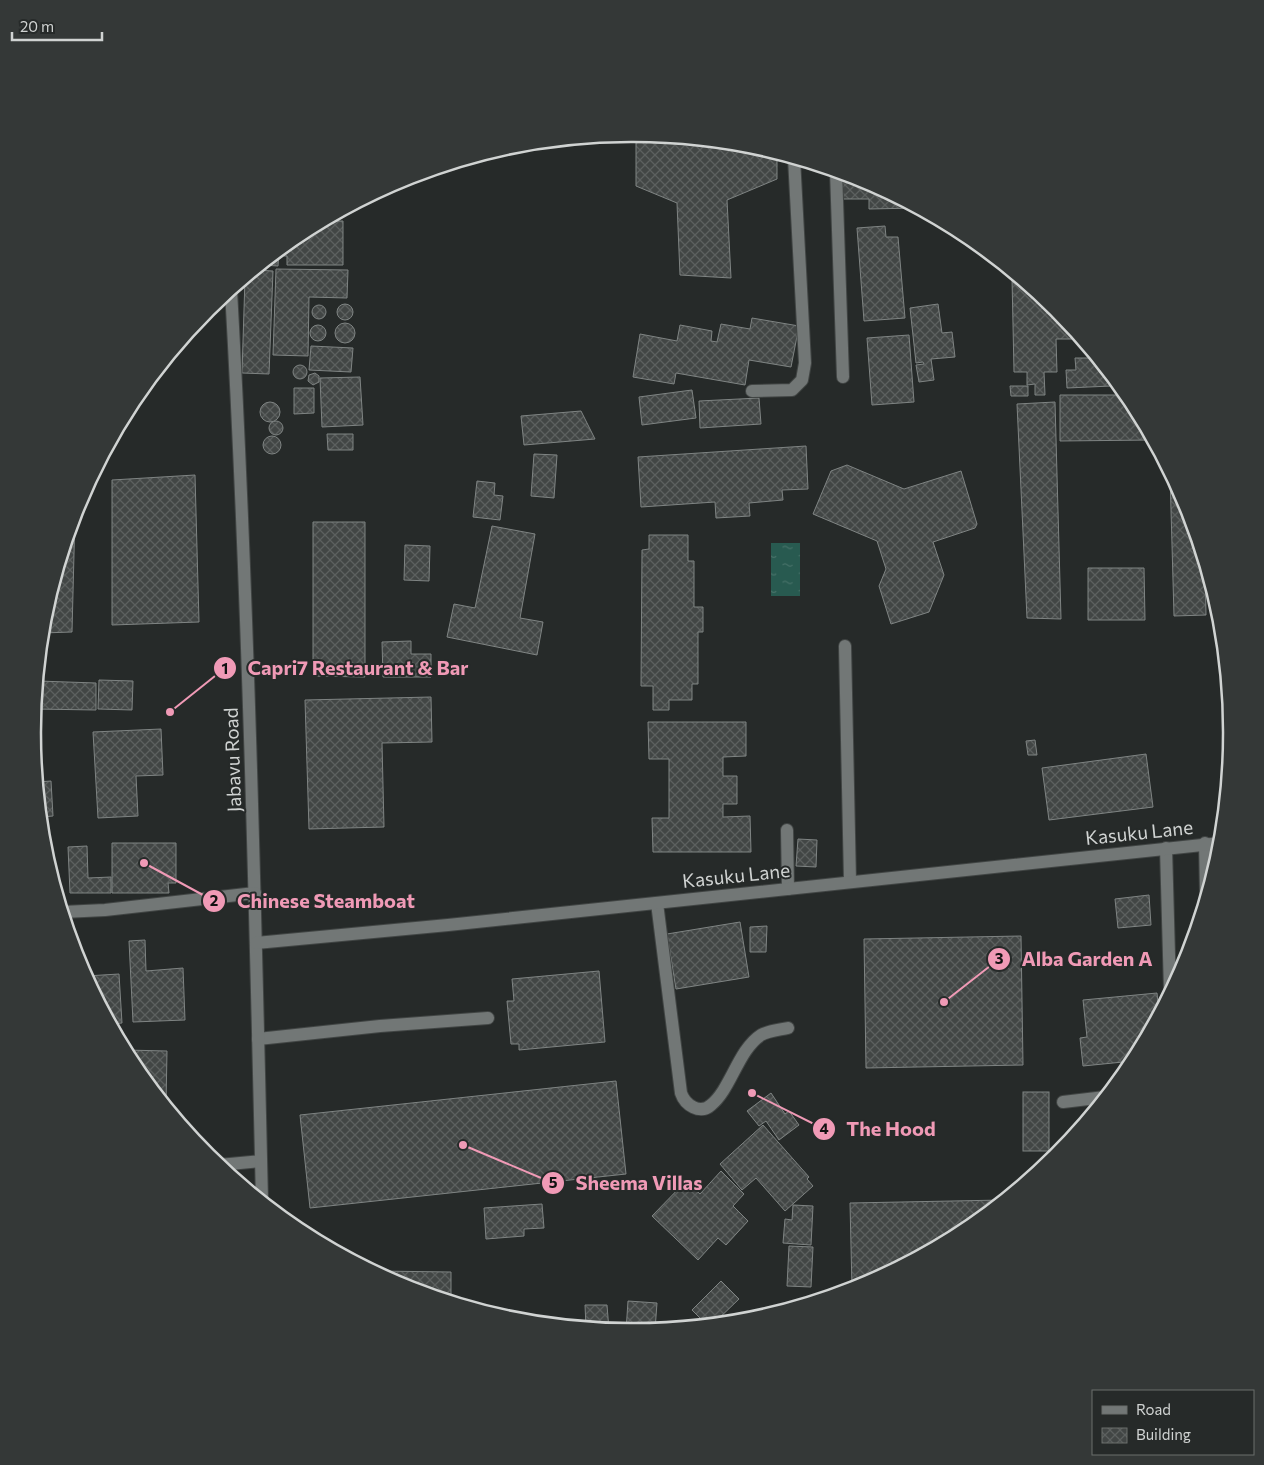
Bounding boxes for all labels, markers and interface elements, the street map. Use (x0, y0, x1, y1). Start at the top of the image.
scale bar (12, 10, 102, 42)
text: 20 m (20, 17, 54, 35)
callout: Capri7 Restaurant & Bar (213, 651, 479, 686)
text: Capri7 Restaurant & Bar (247, 655, 469, 679)
text: 1 (222, 659, 228, 677)
street label: Jabavu Road (219, 707, 245, 813)
street label: Kasuku Lane (1084, 815, 1194, 849)
street label: Kasuku Lane (681, 858, 791, 892)
callout: Chinese Steamboat (202, 883, 425, 918)
text: Chinese Steamboat (237, 888, 415, 912)
text: 2 (210, 891, 218, 909)
callout: Alba Garden A (987, 941, 1163, 976)
text: Alba Garden A (1021, 946, 1153, 970)
text: 3 (995, 949, 1004, 967)
callout: The Hood (811, 1112, 946, 1147)
text: The Hood (846, 1116, 936, 1140)
text: 4 (819, 1119, 829, 1137)
callout: Sheema Villas (540, 1166, 712, 1201)
text: Sheema Villas (576, 1170, 702, 1194)
text: 5 (549, 1173, 558, 1191)
legend (1092, 1390, 1254, 1455)
text: Road (1136, 1400, 1171, 1418)
text: Building (1136, 1425, 1191, 1443)

